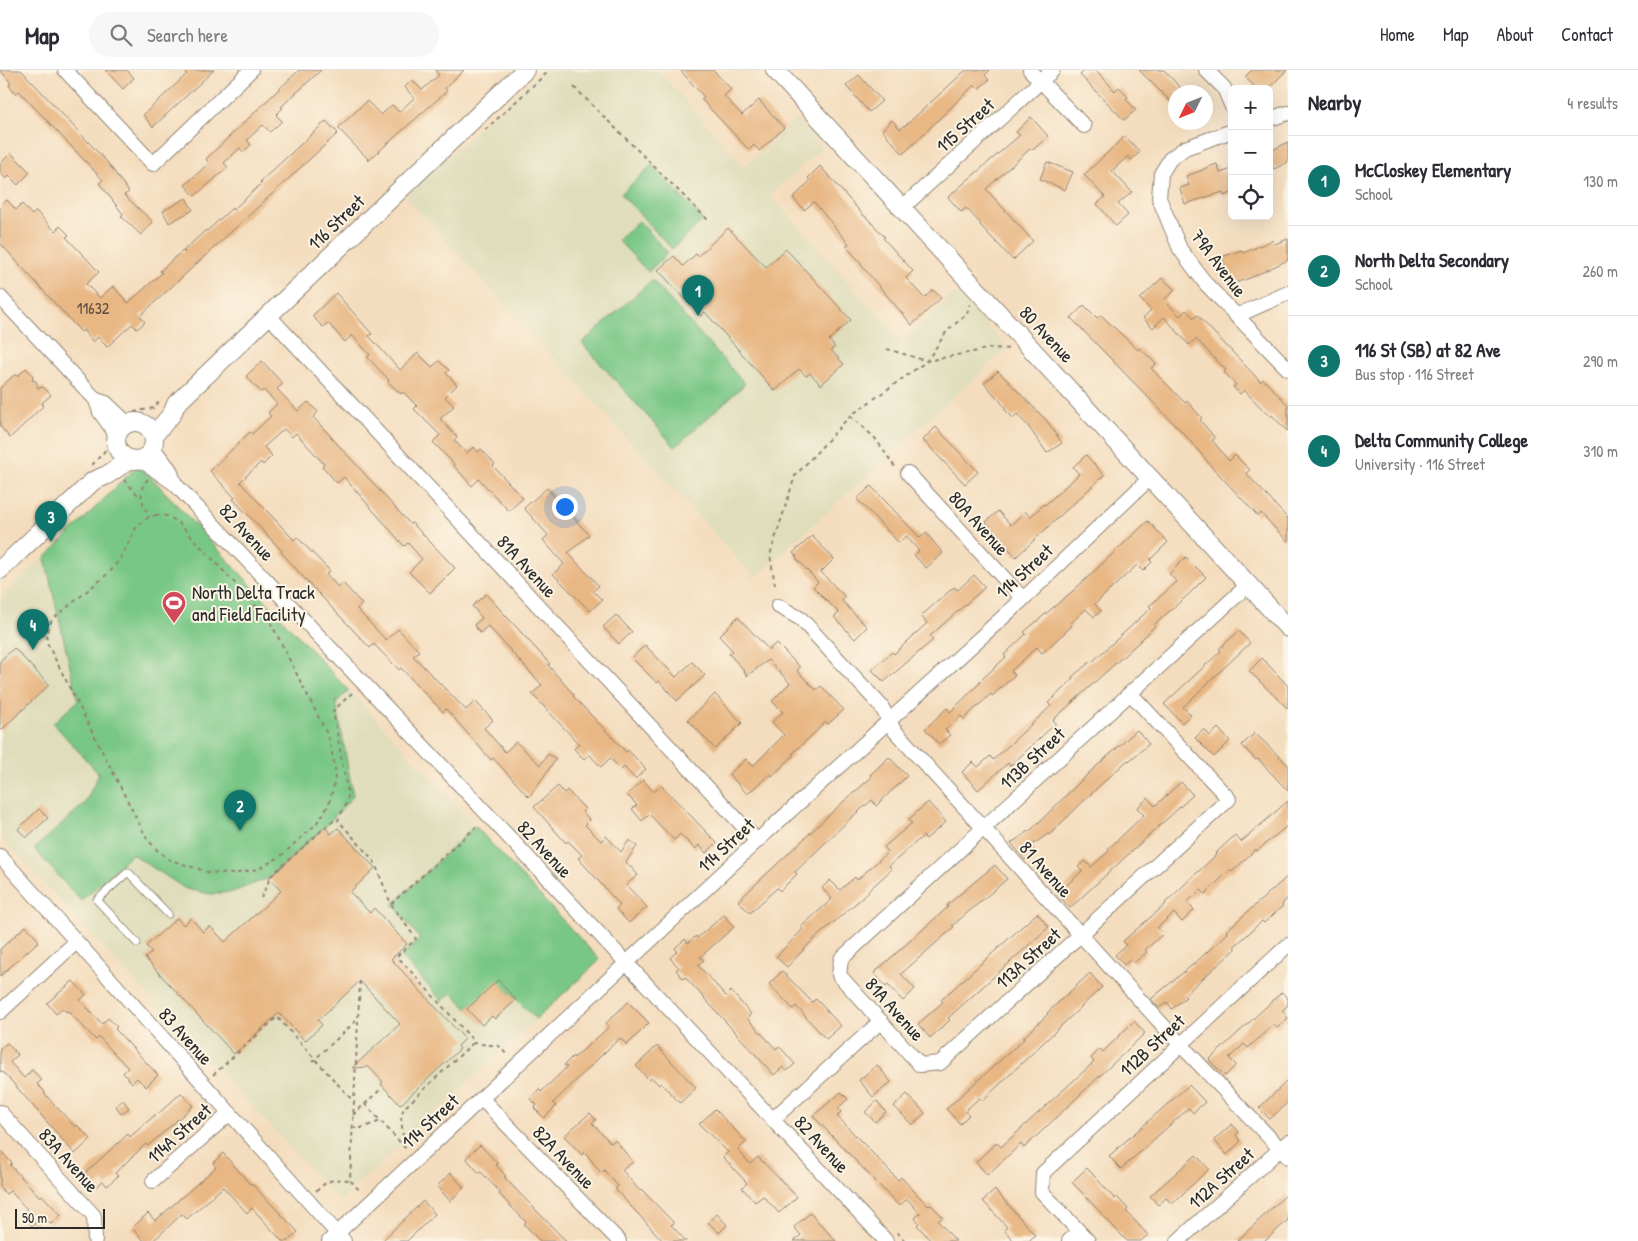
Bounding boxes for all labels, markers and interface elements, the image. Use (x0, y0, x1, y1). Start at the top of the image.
search box (89, 12, 439, 57)
text: Map (25, 19, 59, 51)
icon: search (107, 21, 135, 49)
text: Search here (147, 22, 228, 48)
text: Home (1380, 22, 1415, 47)
text: Map (1443, 22, 1468, 47)
text: About (1496, 22, 1533, 47)
text: Contact (1561, 22, 1613, 47)
north arrow (1168, 85, 1213, 130)
map controls (1228, 85, 1273, 220)
button: + (1228, 85, 1273, 130)
text: Nearby (1308, 88, 1361, 117)
street label: 115 Street (930, 91, 1000, 158)
text: 4 results (1567, 92, 1618, 114)
button: − (1228, 130, 1273, 175)
text: McCloskey Elementary (1355, 157, 1511, 183)
text: 1 (1321, 170, 1327, 192)
text: 130 m (1583, 170, 1618, 192)
button: locate (1228, 175, 1273, 220)
text: School (1355, 183, 1392, 205)
street label: 116 Street (302, 188, 371, 256)
street label: 79A Avenue (1185, 224, 1253, 302)
text: North Delta Secondary (1355, 247, 1509, 273)
text: 2 (1320, 260, 1328, 282)
text: 260 m (1582, 260, 1618, 282)
text: School (1355, 273, 1392, 295)
pin: 1 (682, 275, 714, 316)
house number: 11632 (77, 297, 110, 319)
street label: 80 Avenue (1014, 300, 1080, 369)
text: 116 St (SB) at 82 Ave (1355, 337, 1501, 363)
text: 3 (1320, 350, 1328, 372)
text: 290 m (1583, 350, 1618, 372)
text: Bus stop · 116 Street (1355, 363, 1474, 385)
text: Delta Community College (1355, 427, 1528, 453)
text: 4 (1321, 440, 1327, 462)
text: 310 m (1583, 440, 1618, 462)
text: University · 116 Street (1355, 453, 1485, 475)
street label: 80A Avenue (943, 485, 1015, 561)
your location (552, 494, 578, 520)
street label: 82 Avenue (214, 498, 281, 567)
pin: 3 (35, 501, 67, 542)
street label: 81A Avenue (491, 529, 563, 603)
street label: 114 Street (990, 537, 1059, 604)
place label: North Delta Track and Field Facility (192, 579, 315, 627)
sports icon: North Delta Track and Field Facility (161, 590, 187, 624)
pin: 4 (17, 609, 49, 650)
street label: 113B Street (994, 721, 1071, 795)
pin: 2 (224, 790, 256, 831)
street label: 114 Street (692, 811, 761, 878)
street label: 82 Avenue (512, 815, 579, 884)
street label: 81 Avenue (1014, 835, 1079, 903)
street label: 113A Street (990, 921, 1067, 994)
street label: 81A Avenue (860, 972, 931, 1047)
street label: 83 Avenue (153, 1002, 219, 1071)
street label: 112B Street (1114, 1008, 1191, 1082)
street label: 114 Street (396, 1087, 465, 1154)
street label: 114A Street (141, 1097, 217, 1169)
street label: 82 Avenue (789, 1110, 856, 1179)
street label: 82A Avenue (527, 1120, 601, 1195)
street label: 83A Avenue (33, 1122, 105, 1198)
street label: 112A Street (1182, 1141, 1260, 1215)
scale bar (15, 1206, 105, 1229)
text: 50 m (22, 1208, 47, 1227)

